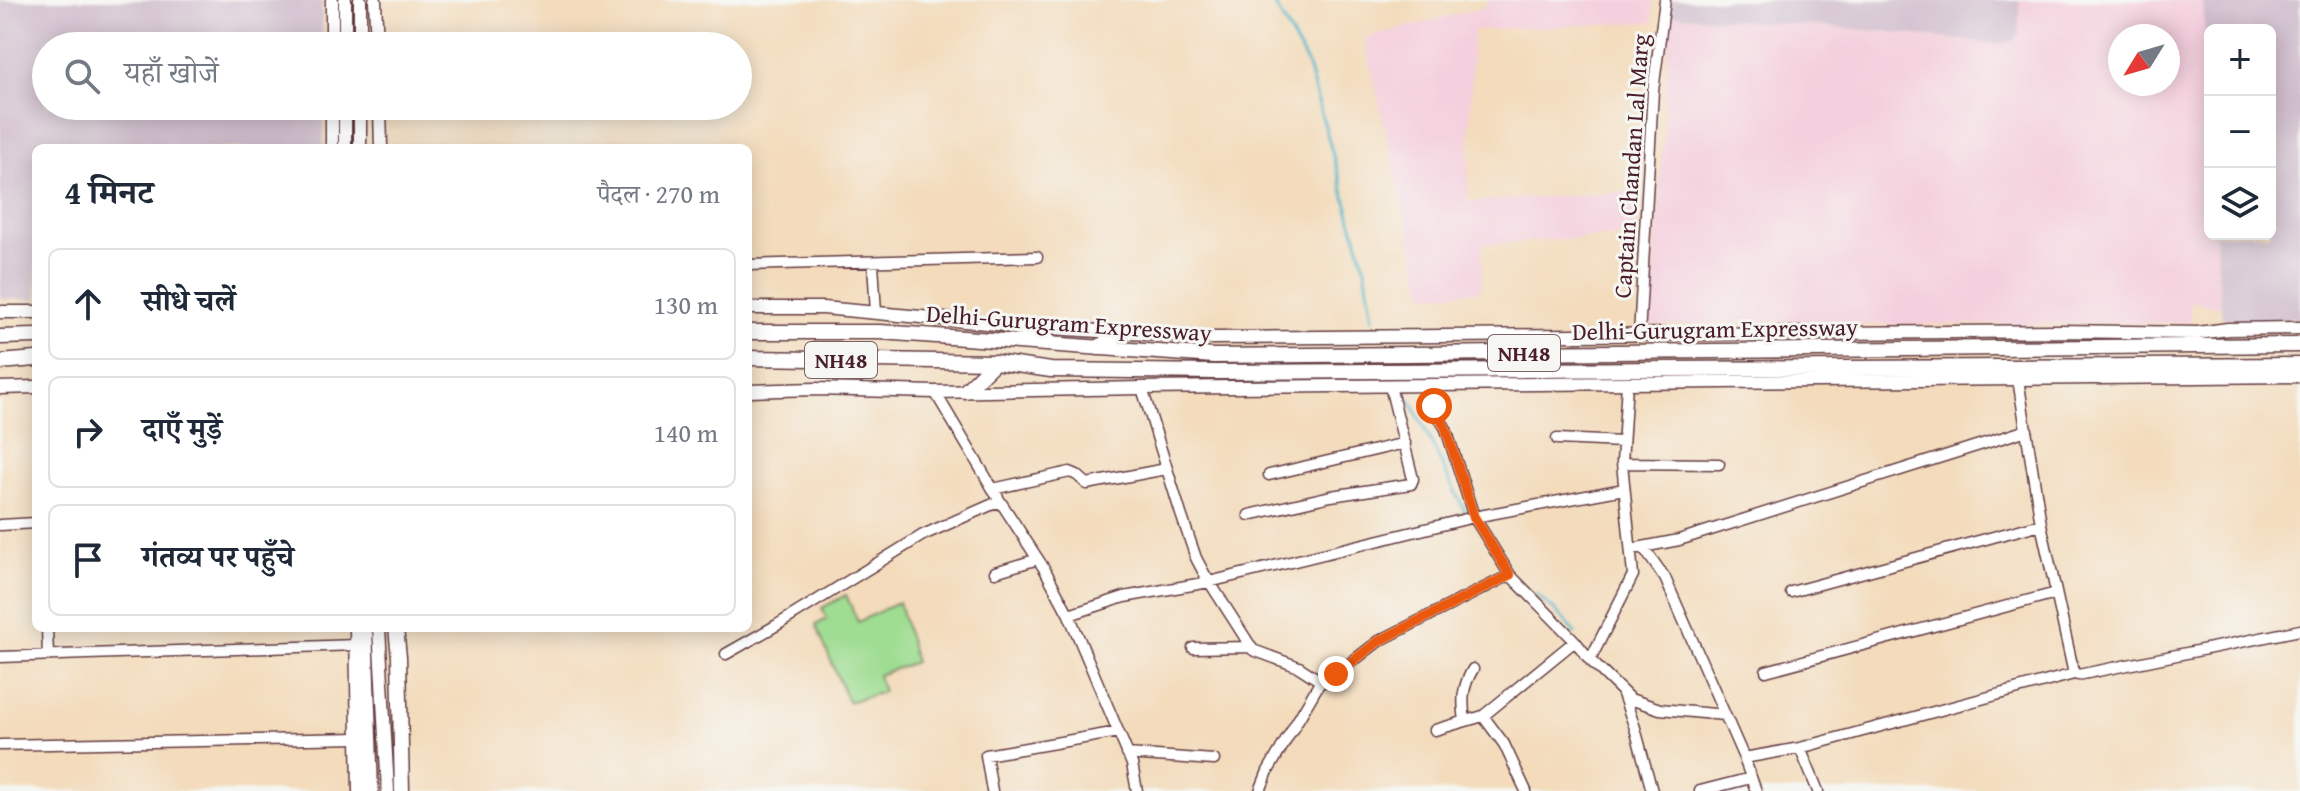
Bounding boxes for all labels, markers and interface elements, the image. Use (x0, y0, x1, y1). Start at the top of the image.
north arrow (2108, 24, 2180, 96)
map controls (2204, 24, 2276, 240)
button: + (2204, 24, 2276, 96)
search box (32, 32, 752, 120)
street label: Captain Chandan Lal Marg (1604, 33, 1658, 299)
text: यहाँ खोजें (124, 50, 218, 94)
icon: search (60, 54, 104, 98)
button: − (2204, 96, 2276, 168)
text: 4 मिनट (64, 167, 154, 216)
button: layers (2204, 168, 2276, 240)
text: पैदल · 270 m (597, 174, 720, 213)
text: सीधे चलें (142, 278, 236, 322)
icon: ahead (66, 282, 110, 326)
text: 130 m (653, 285, 718, 324)
street label: Delhi-Gurugram Expressway (925, 296, 1213, 350)
street label: Delhi-Gurugram Expressway (1572, 309, 1858, 349)
road number: NH48 (1488, 335, 1560, 371)
road number: NH48 (805, 342, 877, 378)
route start (1416, 388, 1452, 424)
text: दाएँ मुड़ें (142, 406, 222, 450)
icon: right (66, 410, 110, 454)
text: 140 m (653, 413, 718, 452)
text: गंतव्य पर पहुँचे (142, 534, 294, 578)
icon: arrive (66, 538, 110, 582)
route end (1318, 656, 1354, 692)

